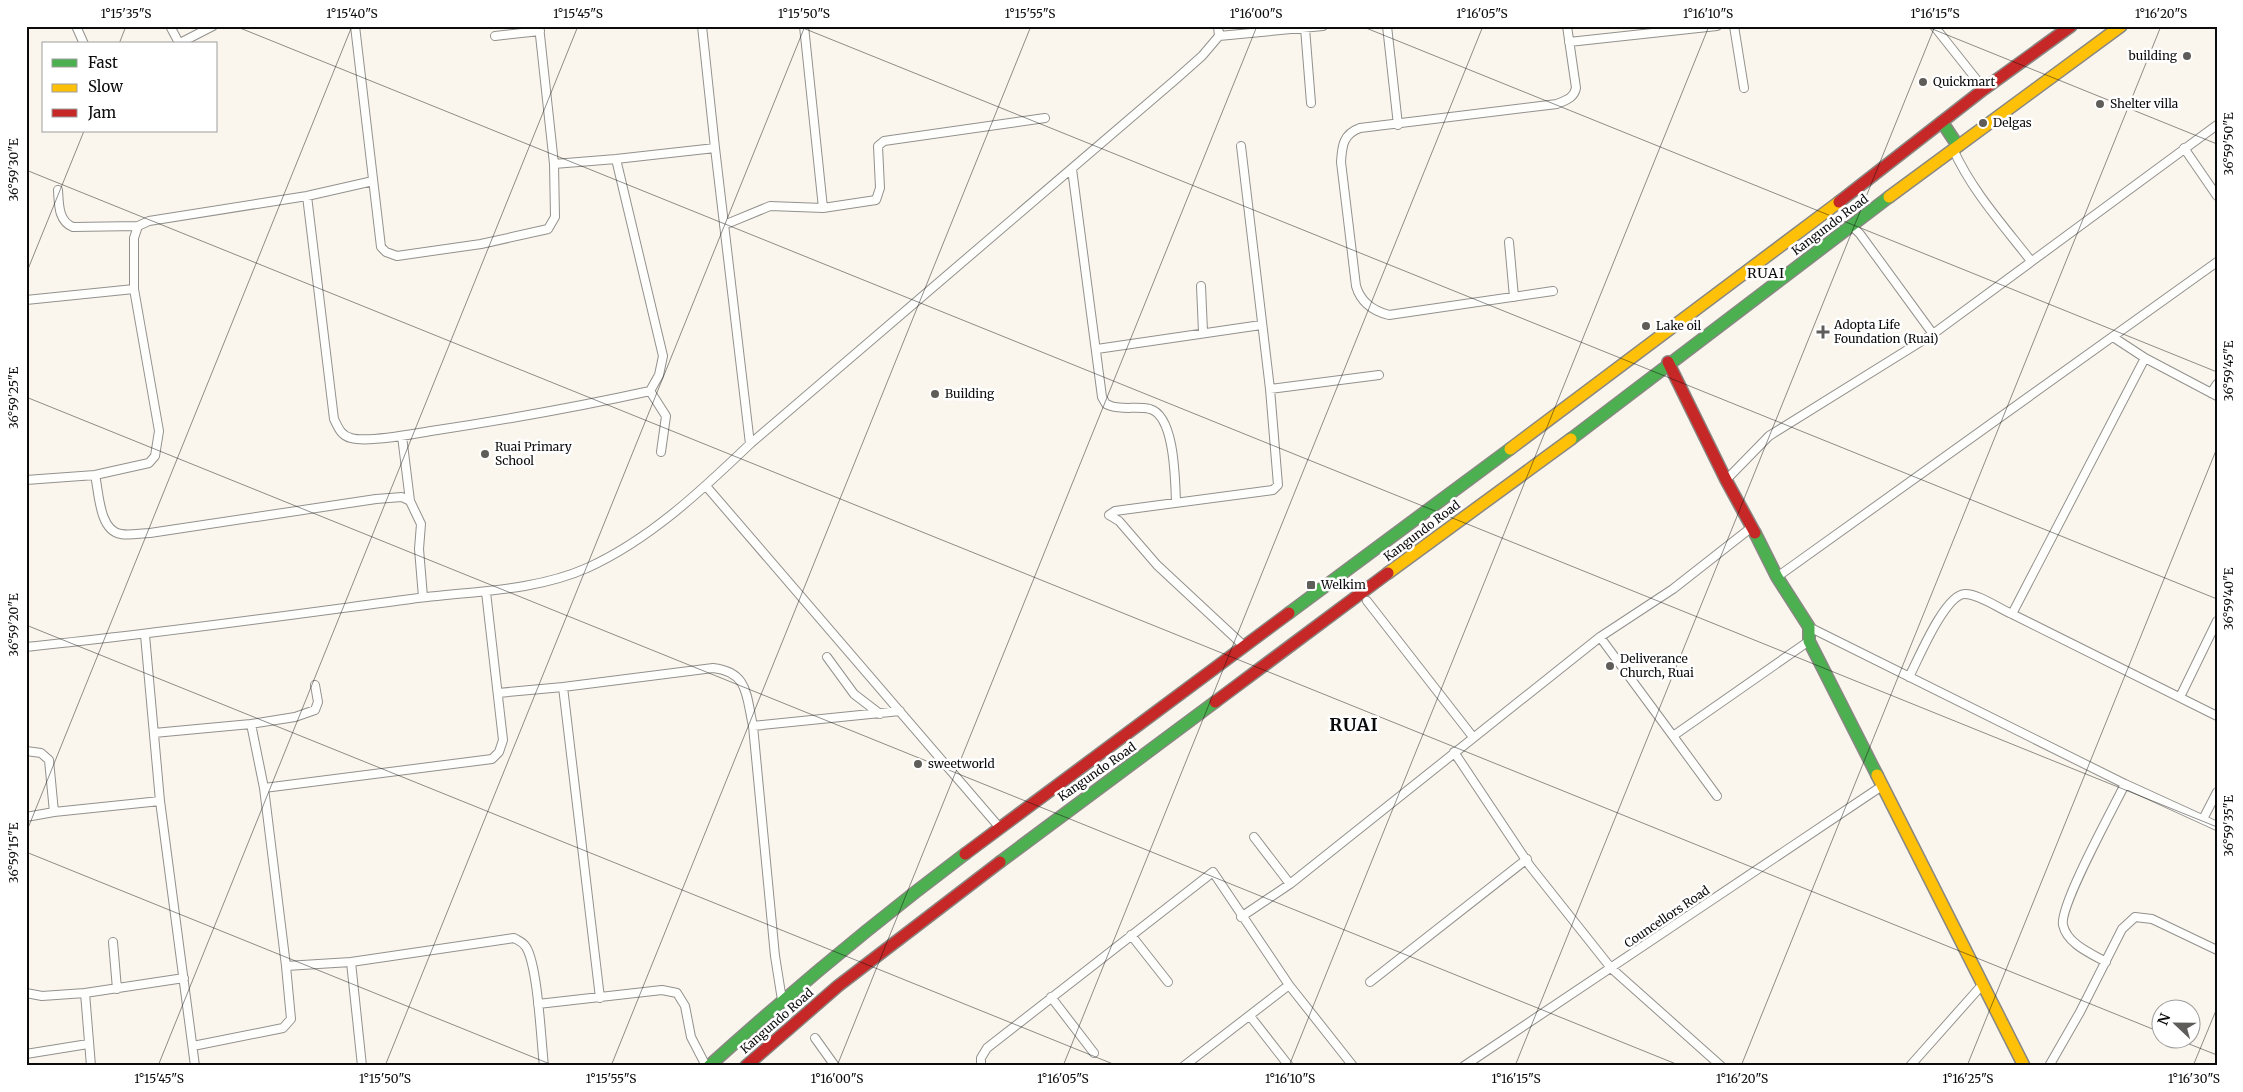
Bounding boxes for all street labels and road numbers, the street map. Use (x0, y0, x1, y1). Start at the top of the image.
street label: Kangundo Road (1788, 191, 1871, 258)
street label: Kangundo Road (1380, 497, 1463, 564)
street label: Kangundo Road (1055, 739, 1139, 804)
street label: Councellors Road (1621, 882, 1712, 951)
street label: Kangundo Road (737, 985, 816, 1056)

